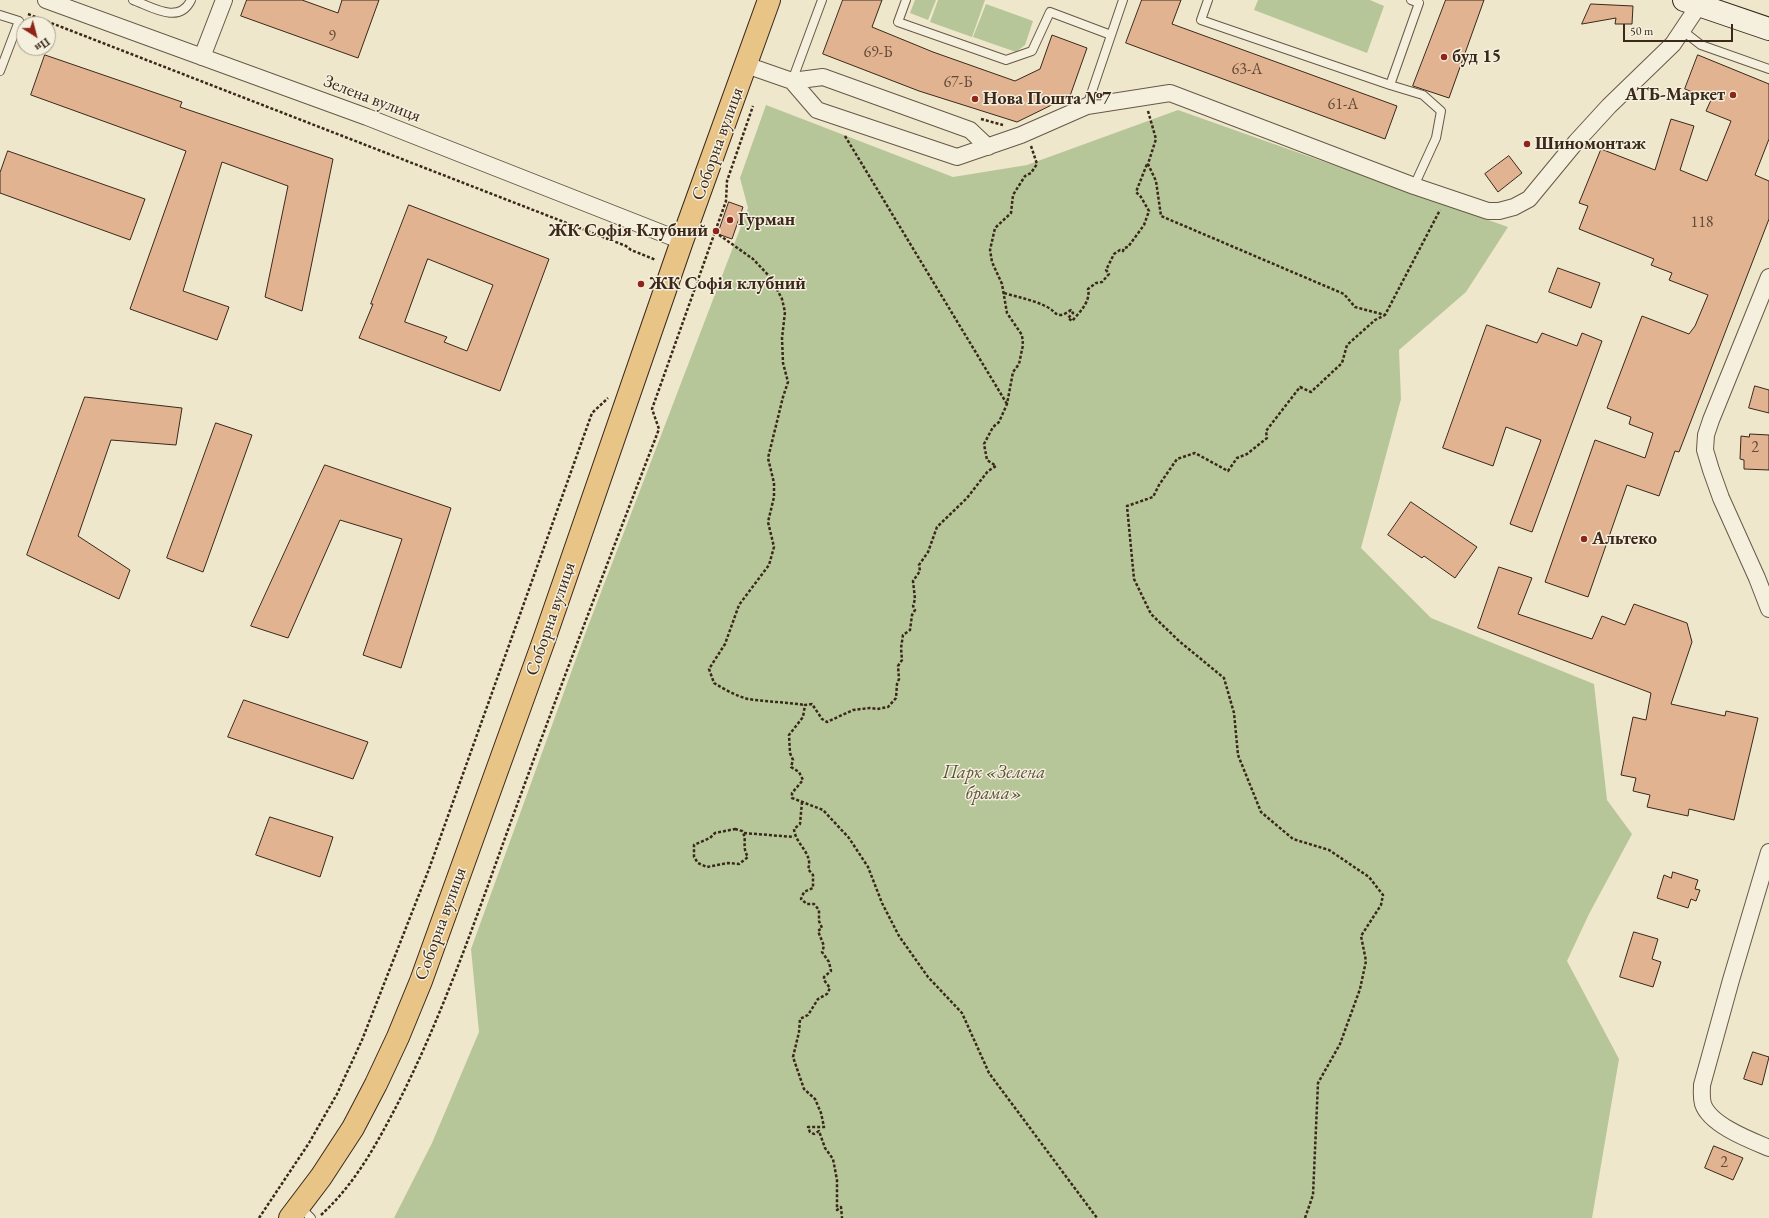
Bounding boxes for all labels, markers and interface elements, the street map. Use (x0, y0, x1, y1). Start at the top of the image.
north arrow (16, 16, 56, 56)
scale bar (1625, 16, 1735, 42)
text: 50 m (1630, 23, 1653, 39)
house number: 9 (328, 27, 336, 47)
text: Пн (32, 35, 53, 55)
house number: 69-Б (863, 43, 893, 63)
place label: буд 15 (1452, 46, 1501, 68)
marker: буд 15 (1439, 52, 1449, 62)
house number: 63-А (1232, 60, 1262, 80)
street label: Зелена вулиця (320, 71, 424, 127)
house number: 67-Б (943, 73, 973, 93)
street label: Соборна вулиця (688, 84, 748, 204)
place label: АТБ-Маркет (1625, 84, 1725, 106)
place label: Нова Пошта №7 (983, 88, 1111, 110)
marker: АТБ-Маркет (1728, 90, 1738, 100)
marker: Нова Пошта №7 (970, 94, 980, 104)
house number: 61-А (1328, 95, 1358, 115)
place label: Шиномонтаж (1535, 133, 1646, 155)
marker: Шиномонтаж (1522, 139, 1532, 149)
place label: Гурман (738, 209, 795, 231)
house number: 118 (1690, 213, 1714, 233)
marker: Гурман (725, 215, 735, 225)
place label: ЖК Софія Клубний (549, 220, 708, 242)
marker: ЖК Софія Клубний (711, 226, 721, 236)
place label: ЖК Софія клубний (649, 273, 806, 295)
marker: ЖК Софія клубний (636, 279, 646, 289)
house number: 2 (1751, 438, 1759, 458)
place label: Альтеко (1592, 528, 1657, 550)
marker: Альтеко (1579, 534, 1589, 544)
street label: Соборна вулиця (521, 559, 581, 679)
park label: Парк «Зелена брама» (943, 762, 1045, 804)
street label: Соборна вулиця (411, 864, 471, 984)
house number: 2 (1720, 1153, 1728, 1173)

